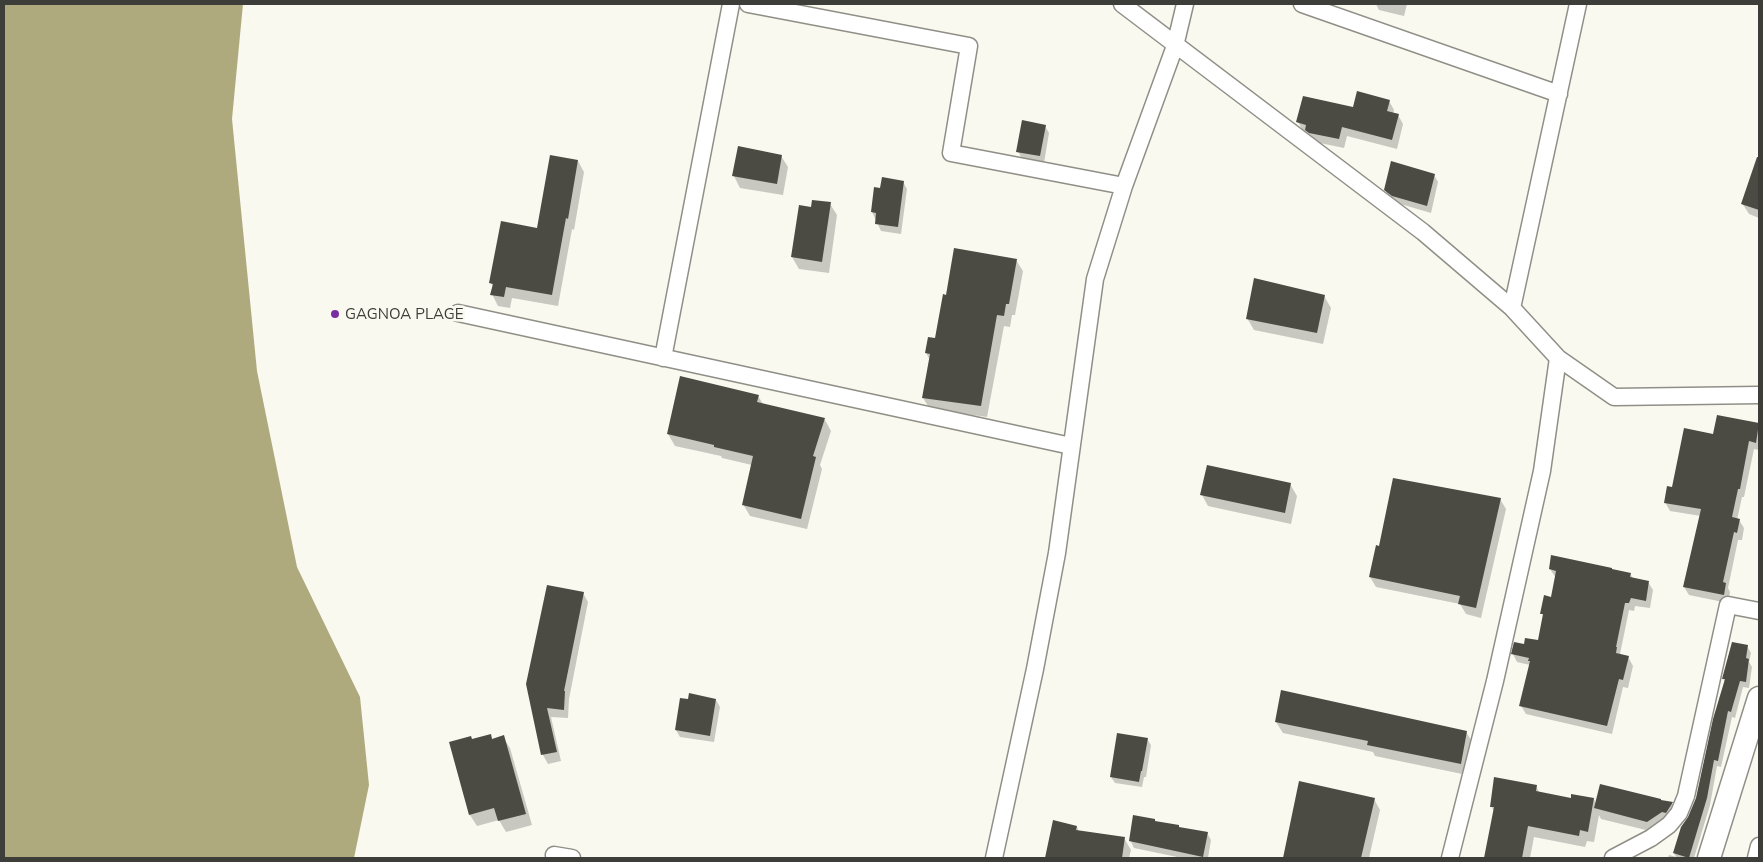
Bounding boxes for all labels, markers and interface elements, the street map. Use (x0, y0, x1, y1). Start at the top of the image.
place label: GAGNOA PLAGE (345, 305, 464, 323)
marker: GAGNOA PLAGE (329, 308, 341, 320)

